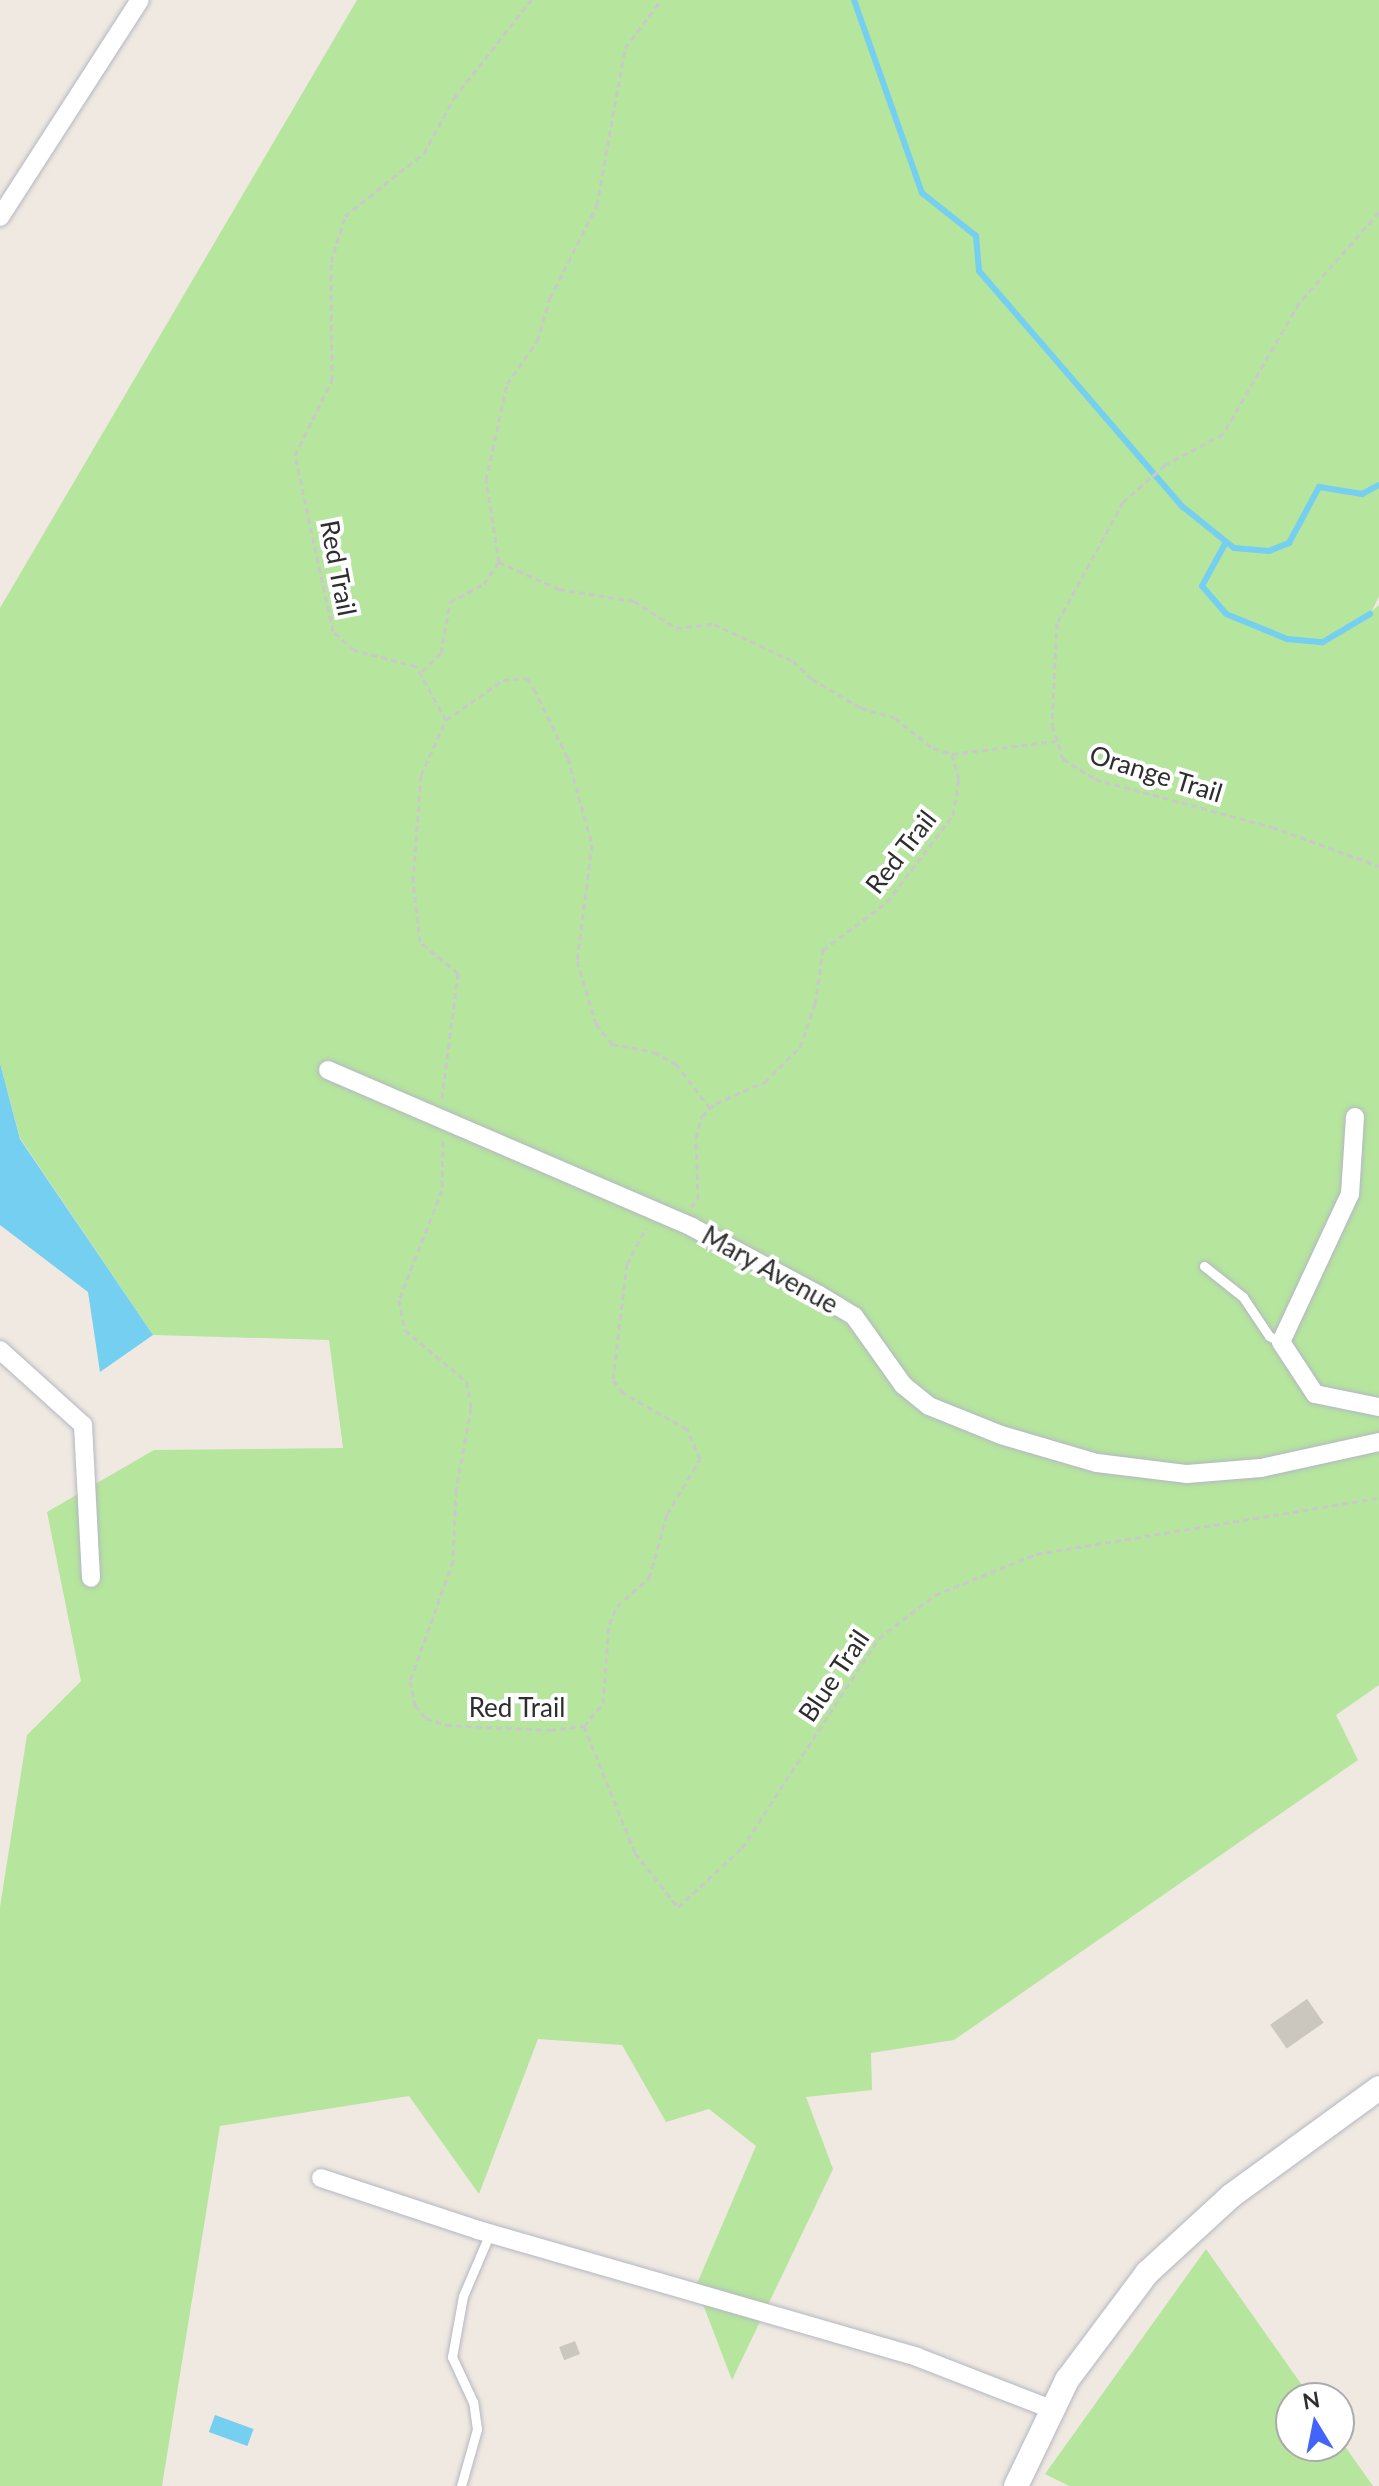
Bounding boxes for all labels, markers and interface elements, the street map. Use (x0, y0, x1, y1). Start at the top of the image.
street label: Red Trail (313, 517, 363, 619)
street label: Orange Trail (1085, 739, 1227, 809)
street label: Red Trail (859, 804, 943, 900)
street label: Mary Avenue (696, 1219, 844, 1321)
street label: Blue Trail (792, 1624, 876, 1728)
street label: Red Trail (468, 1692, 566, 1724)
north arrow (1275, 2382, 1355, 2462)
text: N (1300, 2385, 1322, 2415)

